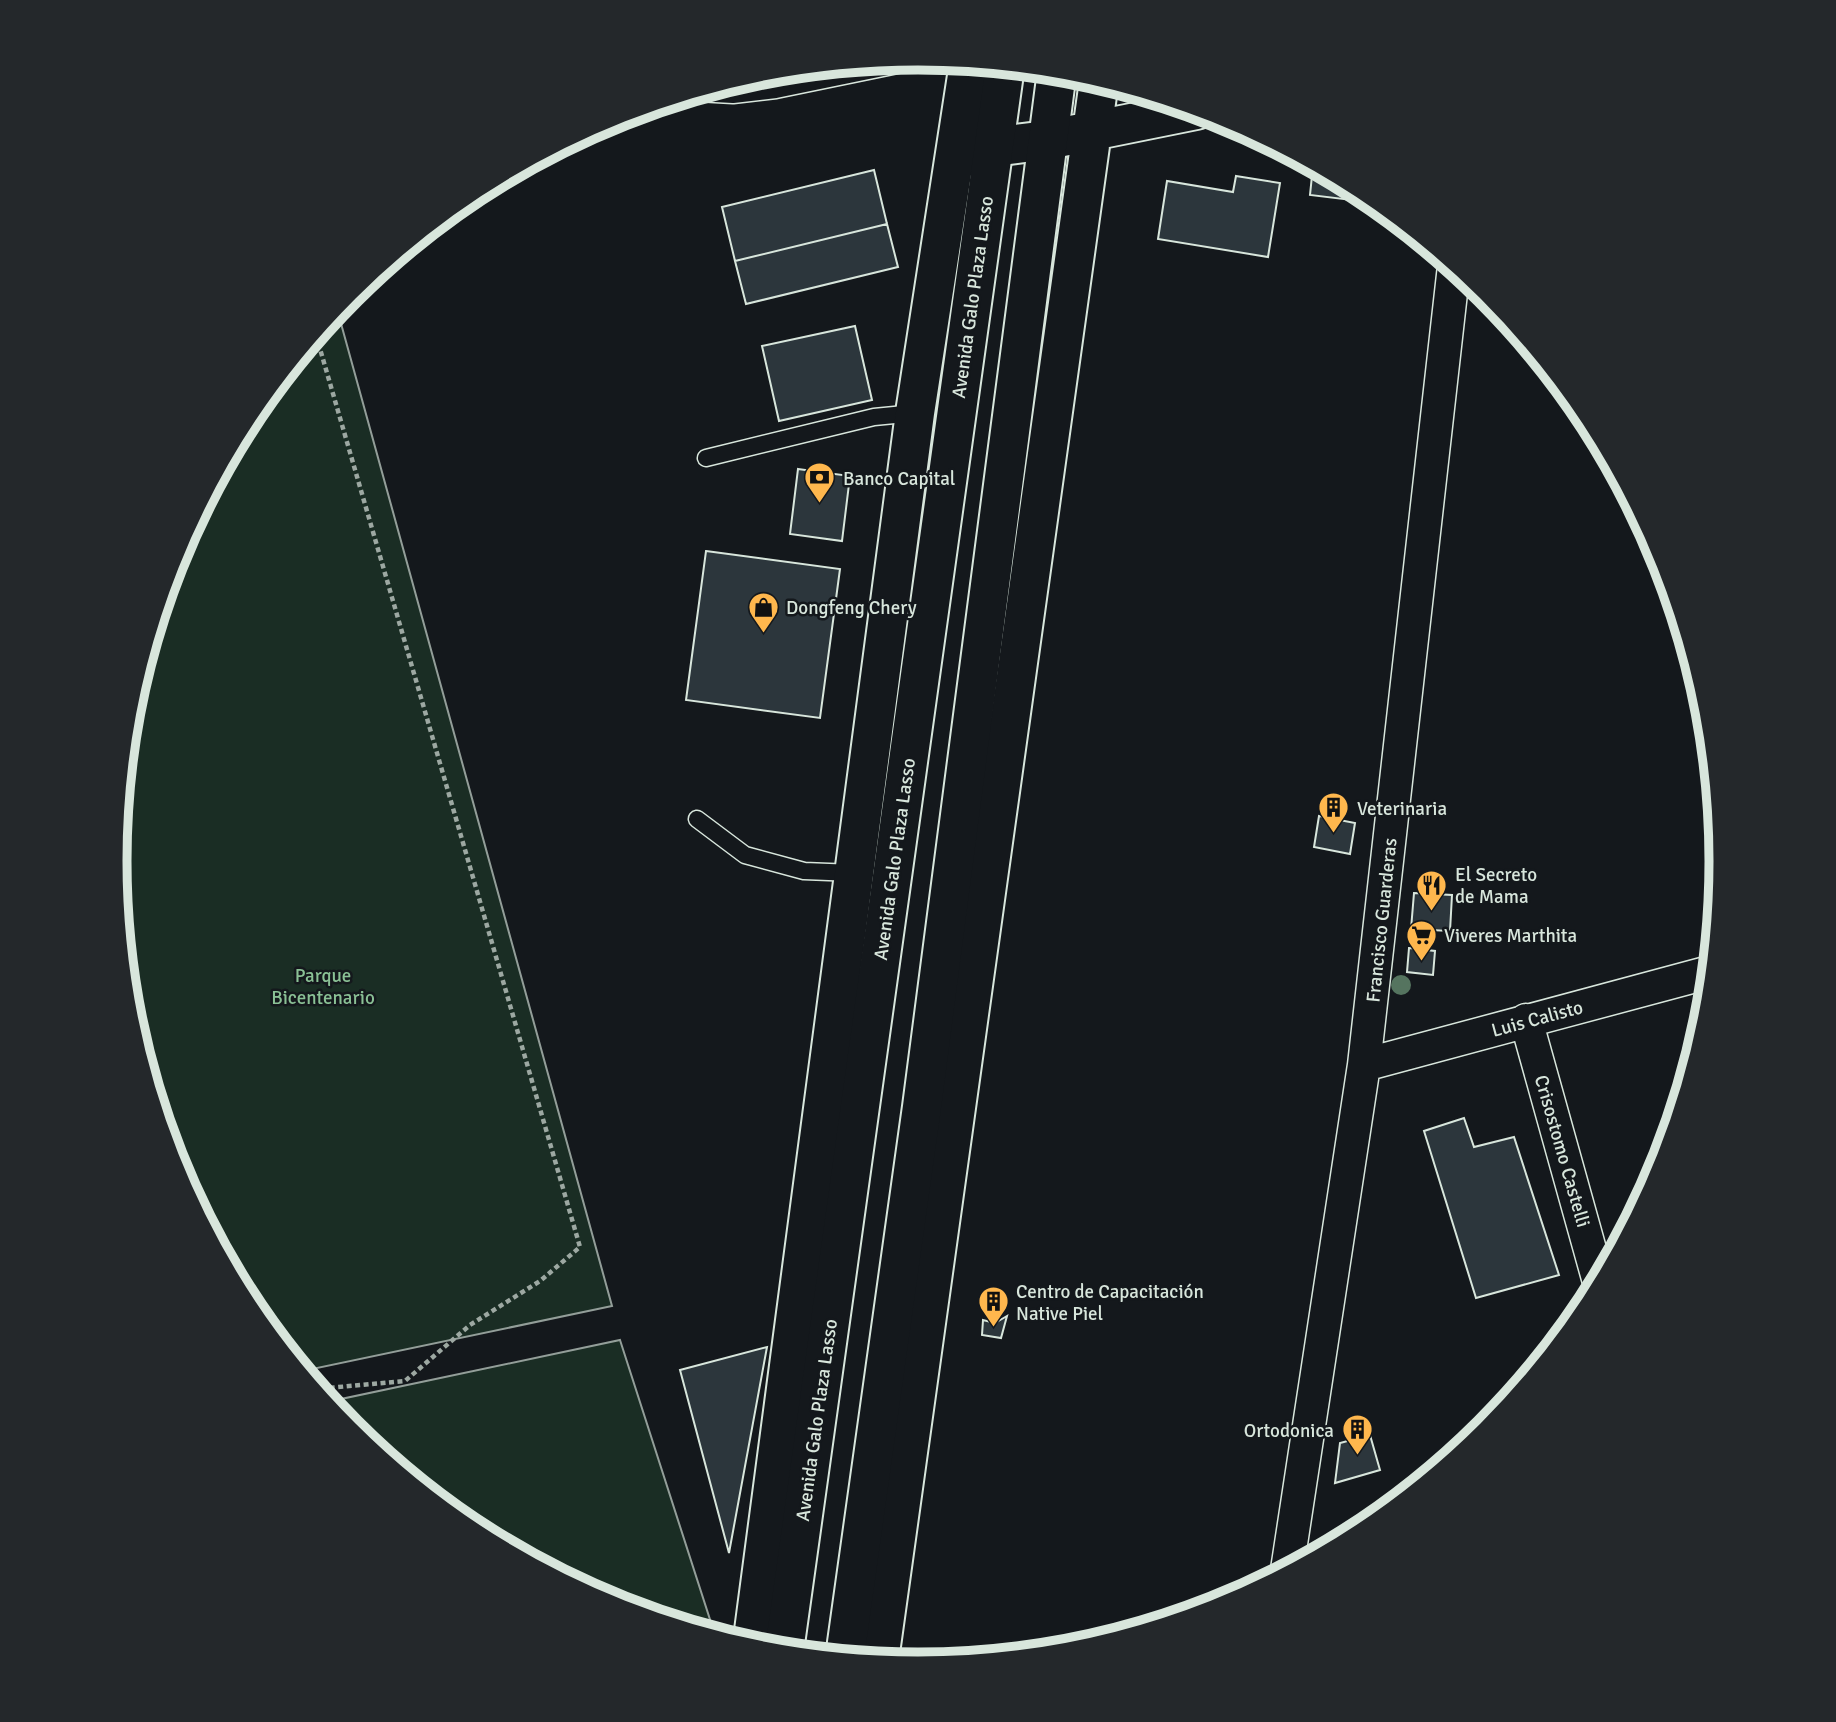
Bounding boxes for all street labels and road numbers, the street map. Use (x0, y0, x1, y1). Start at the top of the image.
street label: Avenida Galo Plaza Lasso (947, 194, 999, 400)
street label: Avenida Galo Plaza Lasso (869, 756, 921, 962)
street label: Francisco Guarderas (1361, 837, 1403, 1004)
street label: Luis Calisto (1489, 995, 1586, 1043)
street label: Crisostomo Castelli (1529, 1072, 1595, 1230)
street label: Avenida Galo Plaza Lasso (791, 1317, 843, 1523)

